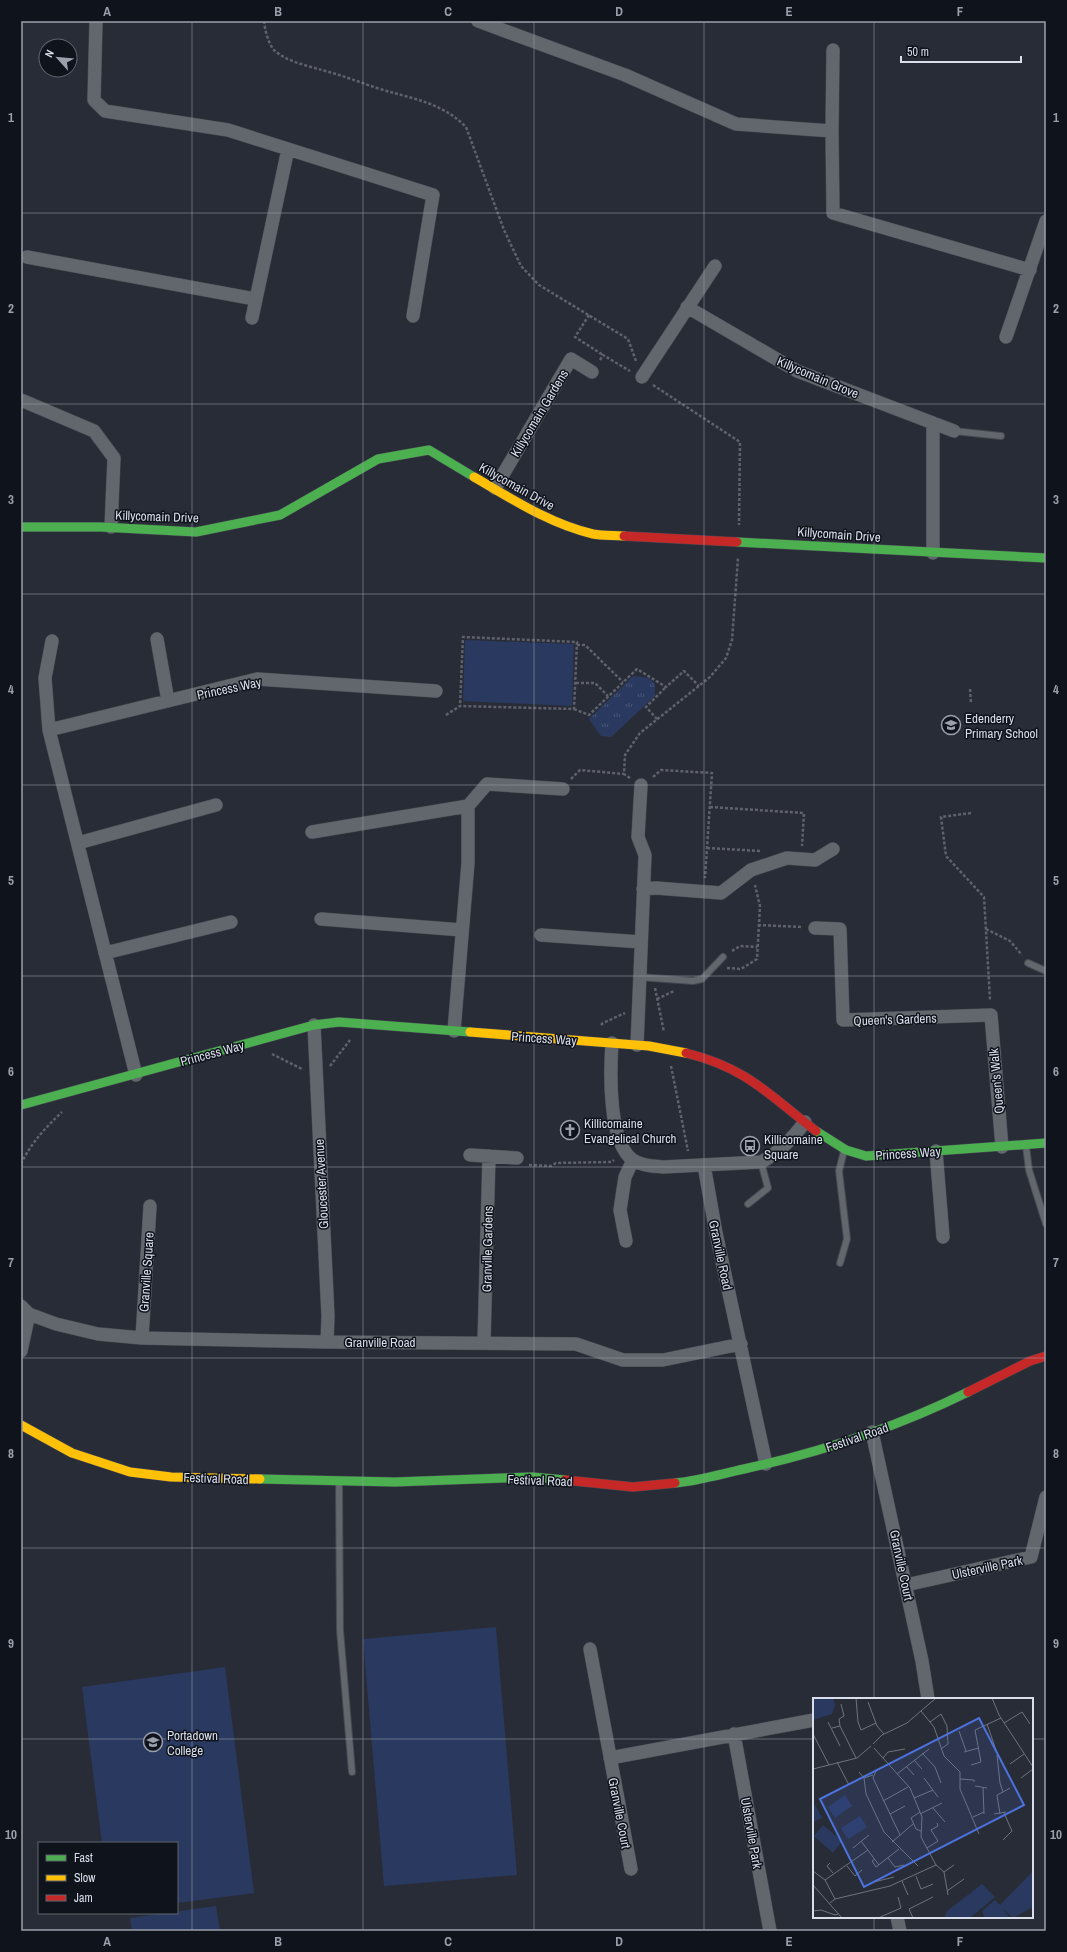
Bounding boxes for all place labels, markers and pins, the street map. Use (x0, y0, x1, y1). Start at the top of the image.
place label: Edenderry Primary School (965, 710, 1038, 742)
school or university icon: Edenderry Primary School (940, 714, 962, 736)
place label: Killicomaine Evangelical Church (584, 1115, 677, 1147)
church icon: Killicomaine Evangelical Church (559, 1119, 581, 1141)
place label: Killicomaine Square (764, 1131, 823, 1163)
bus stop icon: Killicomaine Square (739, 1135, 761, 1157)
place label: Portadown College (167, 1727, 218, 1759)
school or university icon: Portadown College (142, 1731, 164, 1753)

